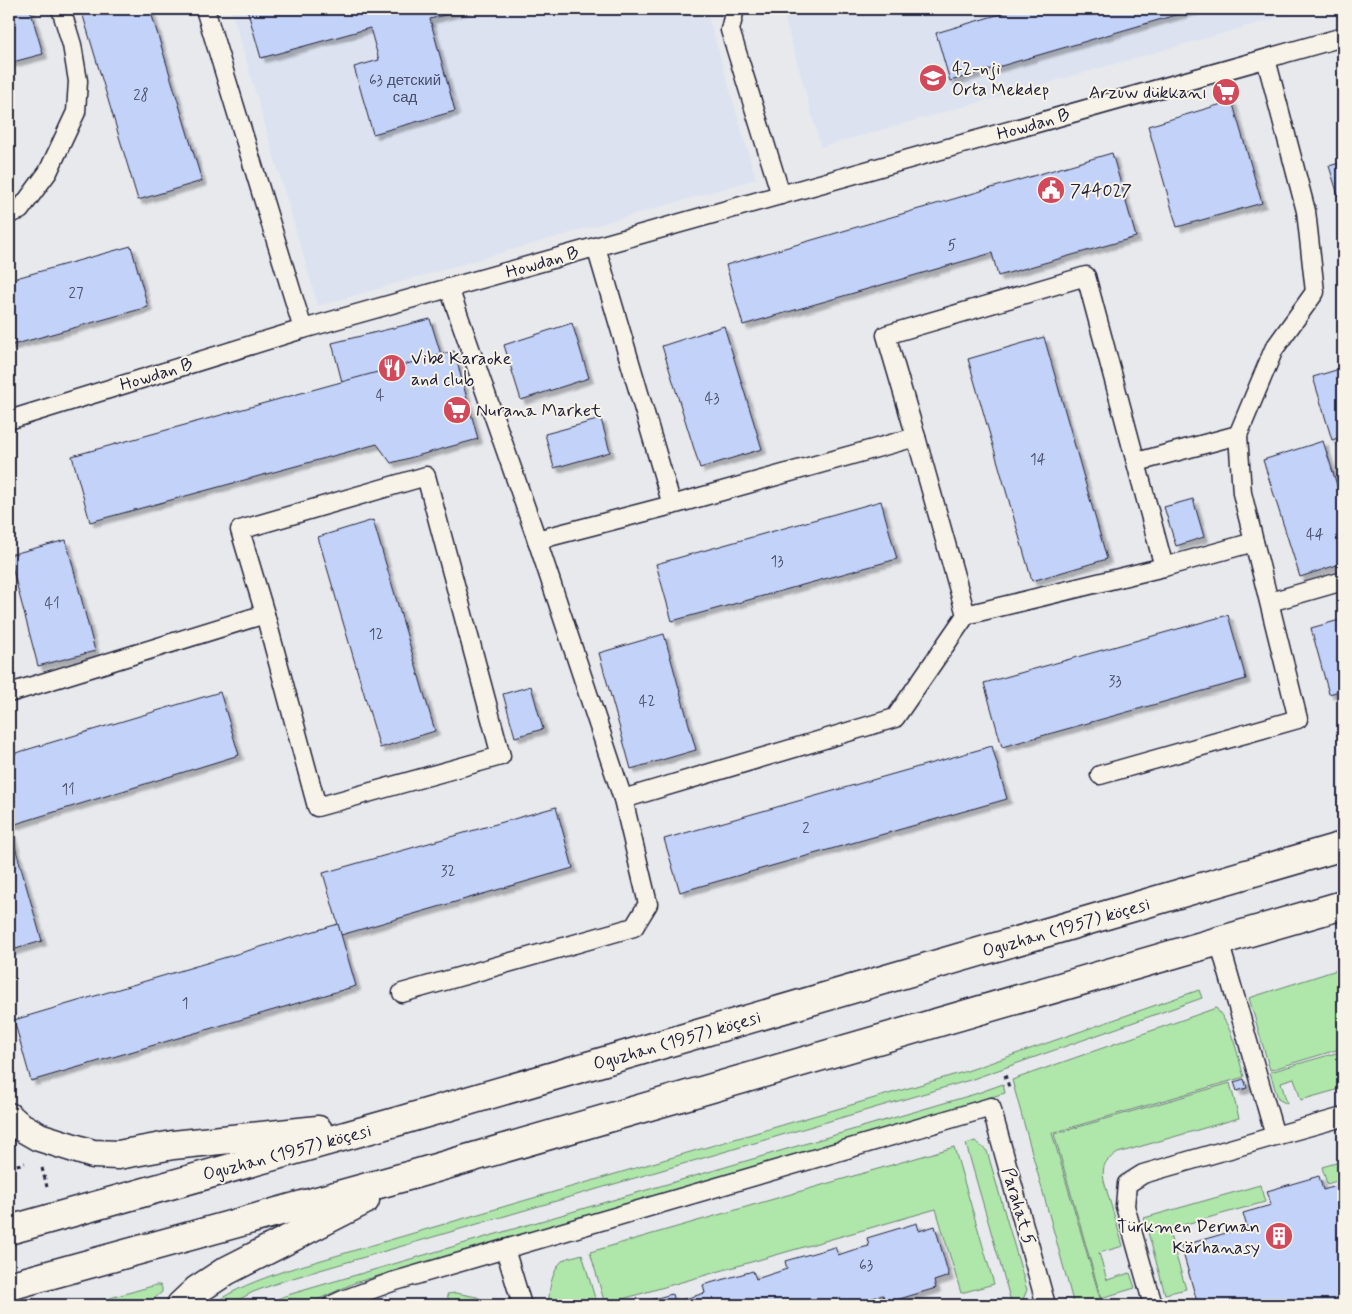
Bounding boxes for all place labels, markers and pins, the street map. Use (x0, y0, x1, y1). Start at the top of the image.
place label: 42-nji Orta Mekdep (952, 57, 1049, 102)
school or university icon: 42-nji Orta Mekdep (918, 63, 948, 93)
supermarket icon: Arzuw dükkanı (1211, 77, 1241, 107)
place label: Arzuw dükkanı (1089, 81, 1207, 105)
public building icon: 744027 (1036, 175, 1066, 205)
place label: 744027 (1070, 179, 1132, 203)
place label: Vibe Karaoke and club (411, 347, 512, 392)
restaurant icon: Vibe Karaoke and club (377, 353, 407, 383)
supermarket icon: Nurana Market (442, 395, 472, 425)
place label: Nurana Market (476, 399, 602, 423)
place label: Türkmen Derman Kärhanasy (1117, 1215, 1260, 1260)
building icon: Türkmen Derman Kärhanasy (1264, 1221, 1294, 1251)

